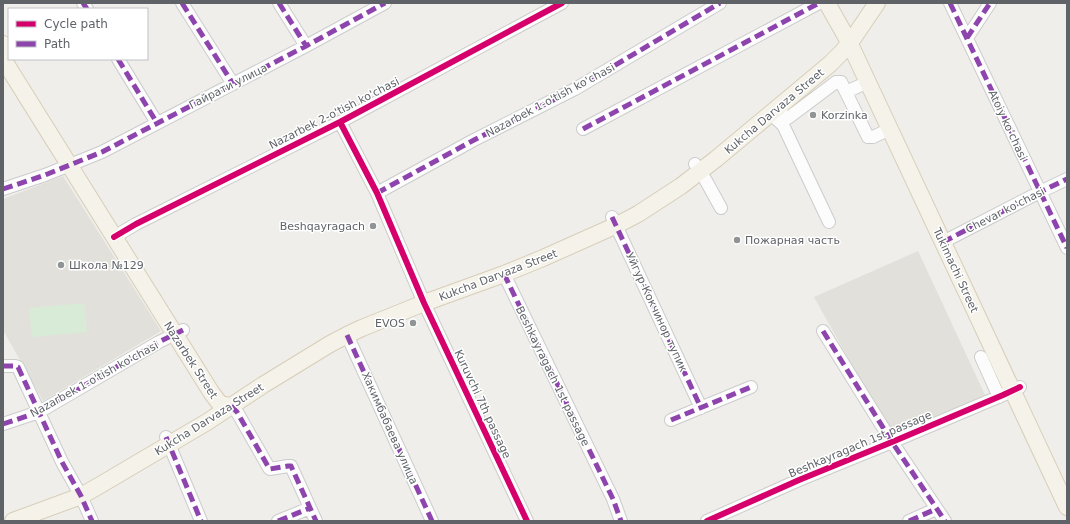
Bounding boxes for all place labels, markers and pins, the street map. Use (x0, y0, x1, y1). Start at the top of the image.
place label: Korzinka (821, 109, 868, 122)
marker: Korzinka (808, 110, 818, 120)
place label: Beshqayragach (280, 220, 365, 233)
marker: Beshqayragach (368, 221, 378, 231)
place label: Пожарная часть (745, 234, 840, 247)
marker: Пожарная часть (732, 235, 742, 245)
place label: Школа №129 (69, 259, 144, 272)
marker: Школа №129 (56, 260, 66, 270)
place label: EVOS (375, 317, 405, 330)
marker: EVOS (408, 318, 418, 328)

